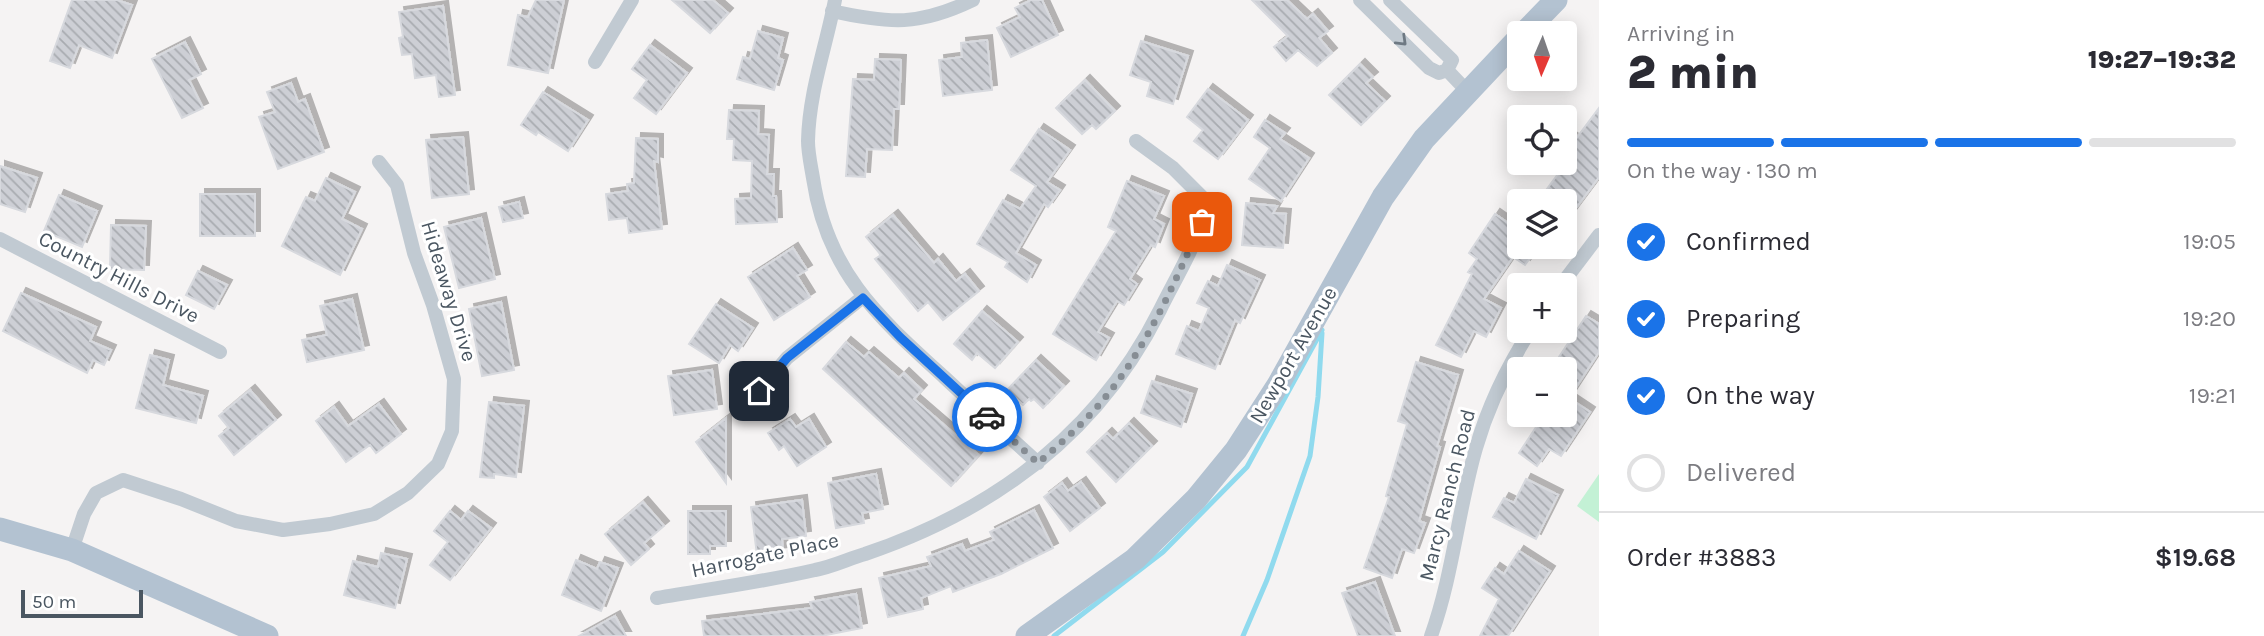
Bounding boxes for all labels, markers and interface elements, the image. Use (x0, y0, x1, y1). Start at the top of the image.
text: Arriving in (1627, 20, 1735, 47)
north arrow (1507, 21, 1577, 91)
map controls (1507, 21, 1577, 427)
one-way arrow (1393, 32, 1406, 45)
text: 19:27–19:32 (2088, 44, 2236, 75)
text: 2 min (1627, 46, 1759, 100)
button: locate (1507, 105, 1577, 175)
text: On the way · 130 m (1627, 157, 1818, 184)
button: layers (1507, 189, 1577, 259)
pin (1172, 192, 1232, 252)
icon: bag (1183, 203, 1221, 241)
street label: Hideaway Drive (416, 218, 482, 364)
icon: check (1627, 223, 1665, 261)
street label: Country Hills Drive (35, 226, 203, 328)
text: Confirmed (1686, 226, 1811, 257)
text: 19:05 (2183, 228, 2236, 255)
button: + (1507, 273, 1577, 343)
street label: Newport Avenue (1244, 282, 1342, 428)
icon: check (1627, 300, 1665, 338)
text: Preparing (1686, 303, 1800, 334)
text: 19:20 (2183, 305, 2236, 332)
button: − (1507, 357, 1577, 427)
pin (729, 361, 789, 421)
icon: home (740, 372, 778, 410)
icon: check (1627, 377, 1665, 415)
text: On the way (1686, 380, 1815, 411)
courier (952, 382, 1022, 452)
text: 19:21 (2189, 382, 2236, 409)
icon: car (968, 398, 1006, 436)
street label: Marcy Ranch Road (1414, 406, 1480, 584)
text: Delivered (1686, 457, 1796, 488)
street label: Harrogate Place (689, 528, 841, 582)
text: Order #3883 (1627, 542, 1776, 573)
text: $19.68 (2155, 542, 2236, 573)
scale bar (21, 587, 144, 619)
text: 50 m (32, 591, 76, 613)

